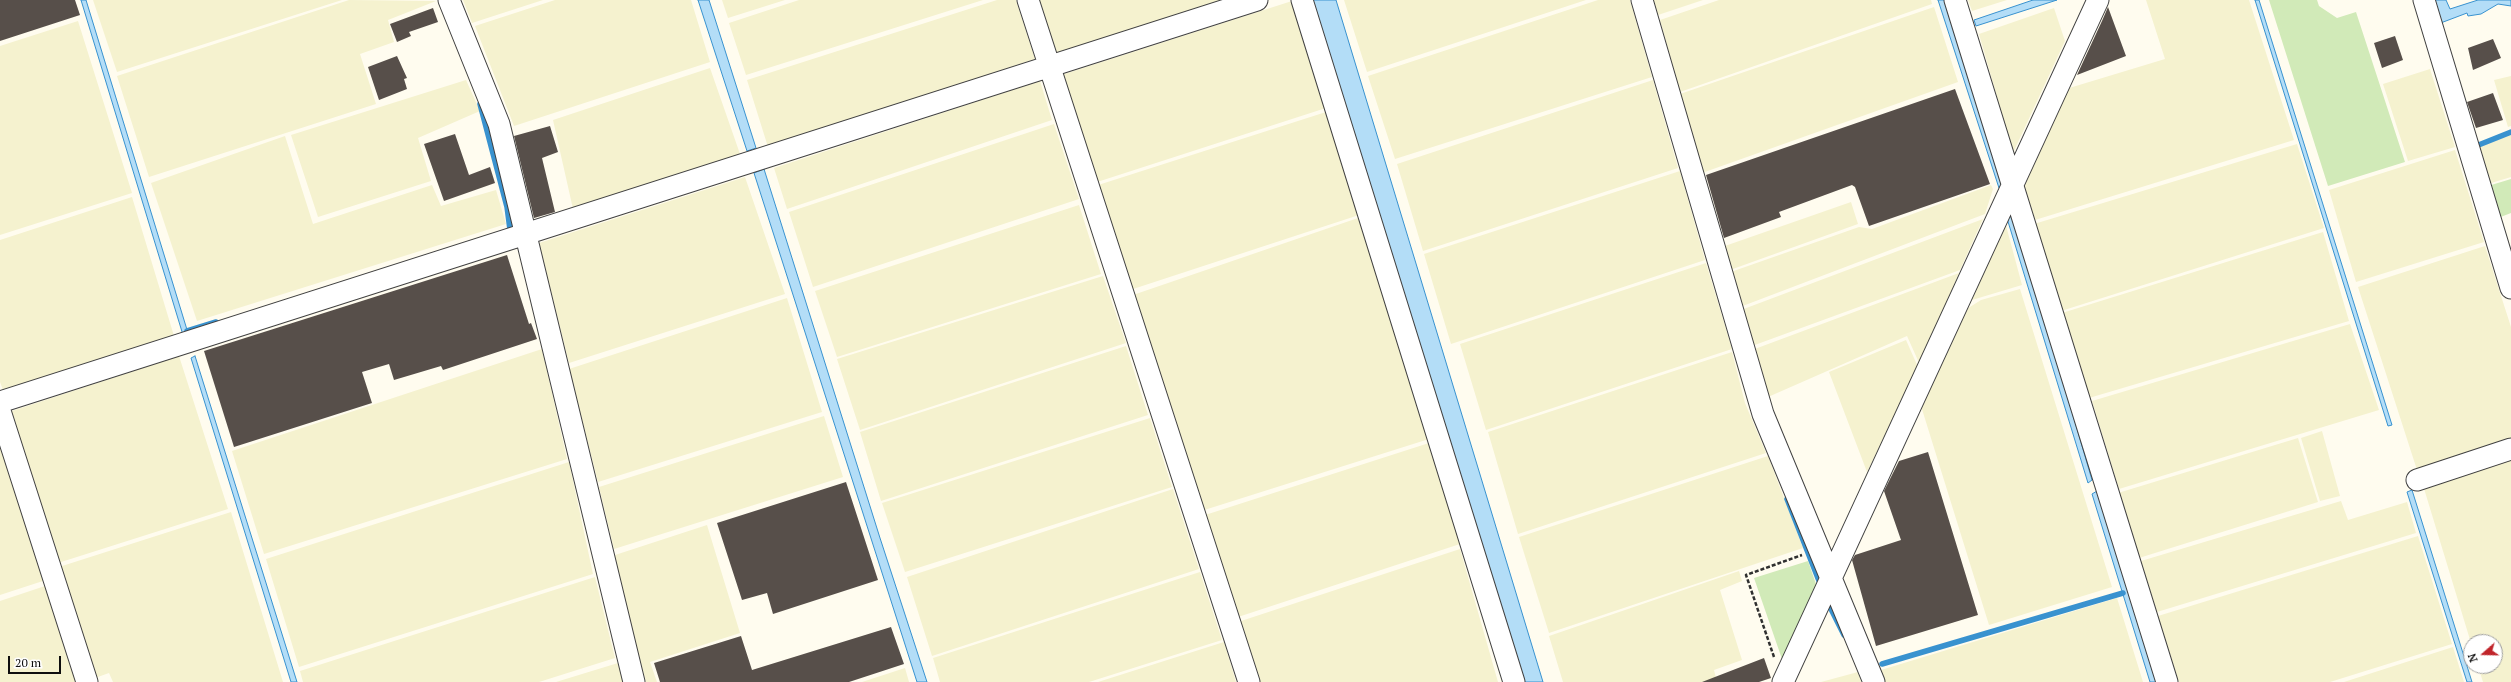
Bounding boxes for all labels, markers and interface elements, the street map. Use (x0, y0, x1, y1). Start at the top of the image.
north arrow (2463, 634, 2503, 674)
scale bar (10, 648, 63, 674)
text: N (2465, 651, 2481, 664)
text: 20 m (15, 655, 41, 670)

